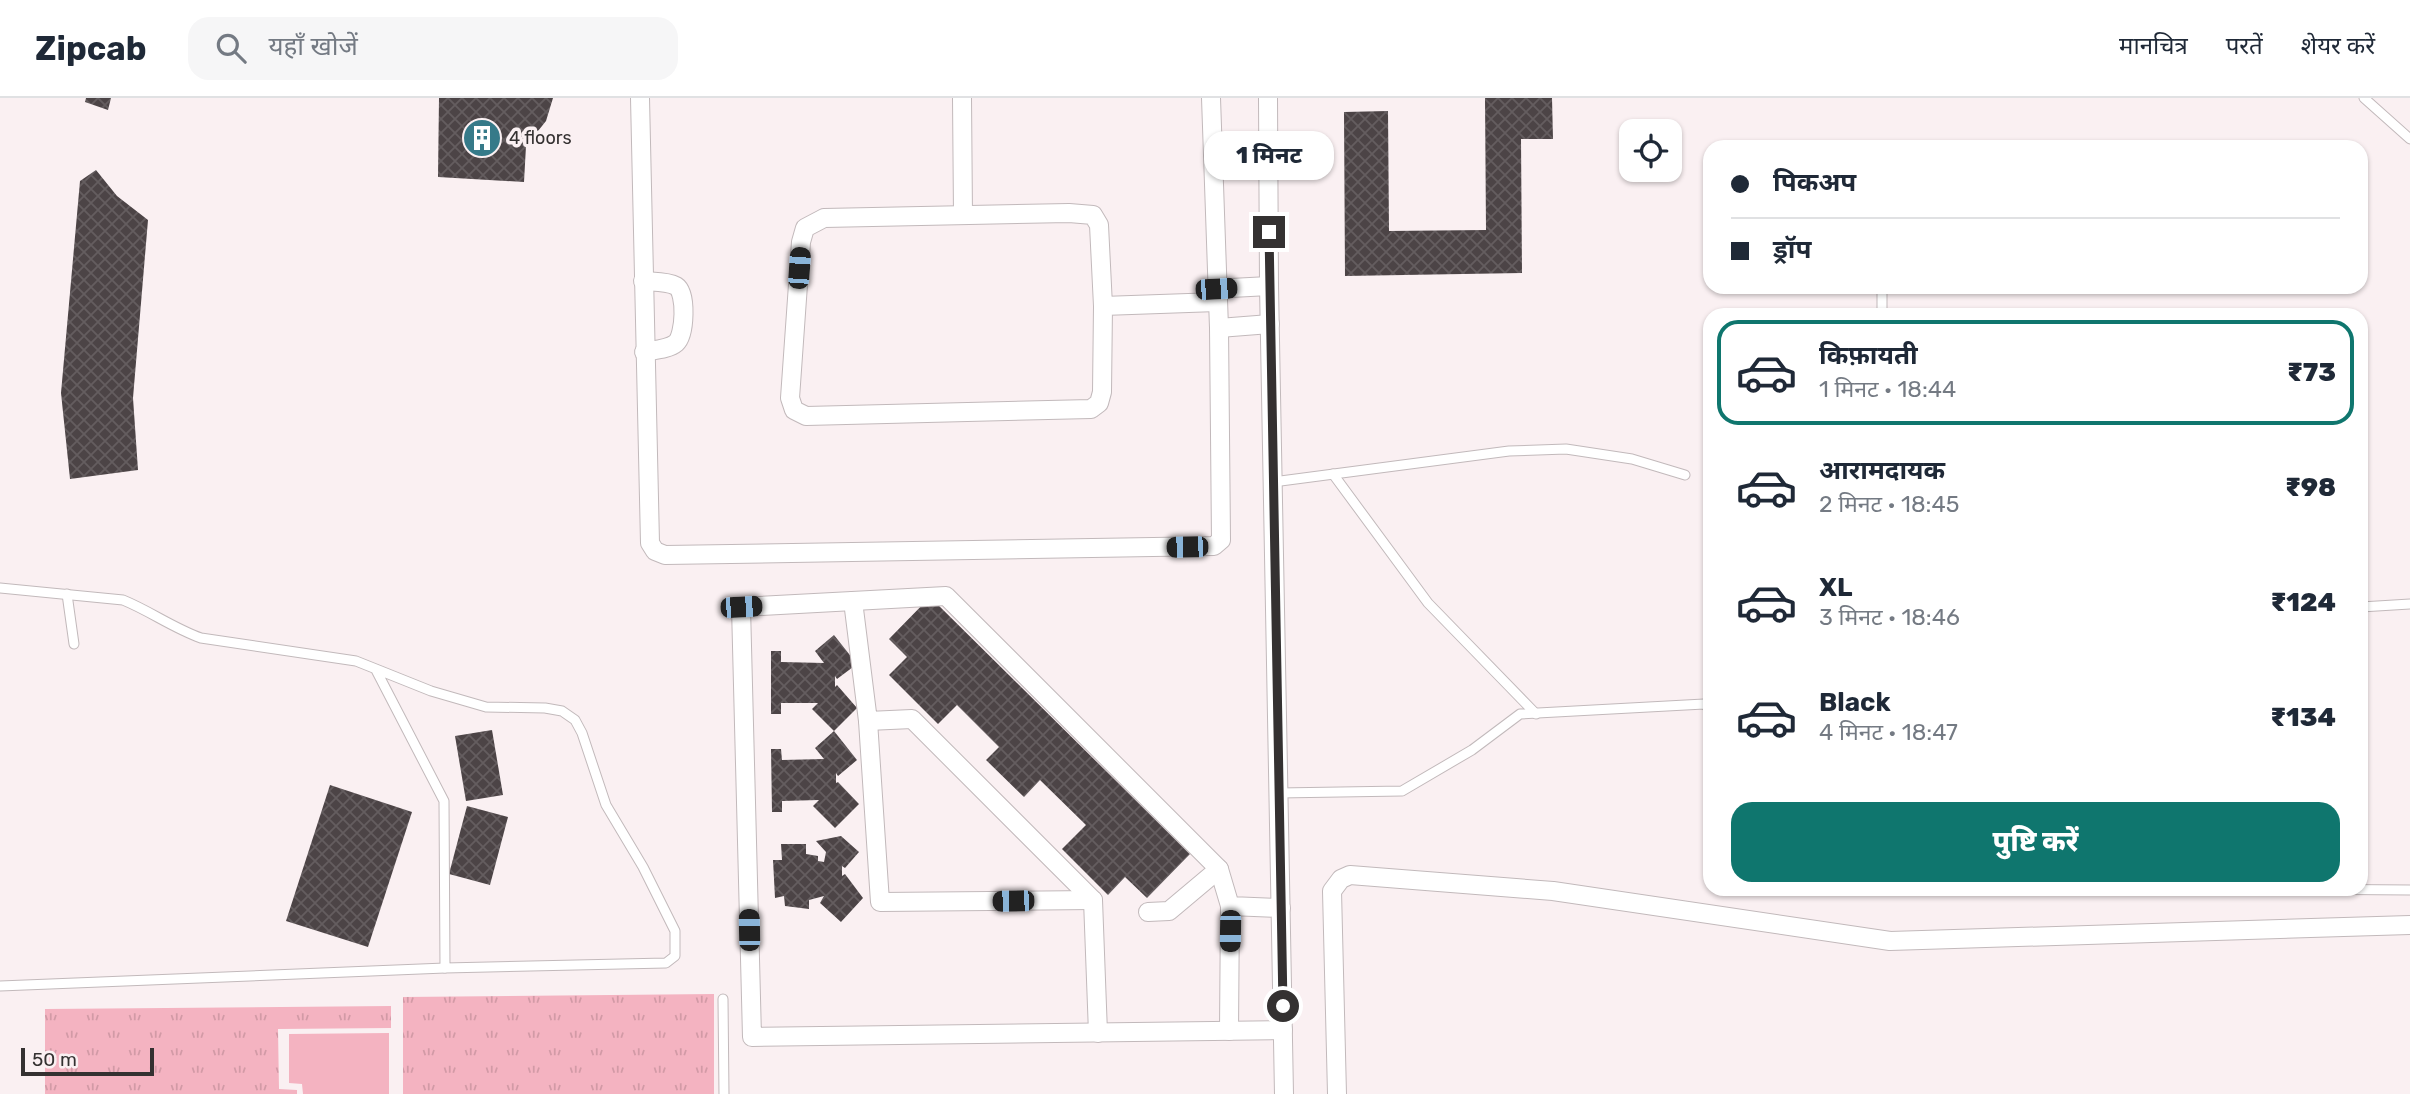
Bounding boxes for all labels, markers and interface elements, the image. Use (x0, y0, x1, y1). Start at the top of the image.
search box (188, 17, 678, 80)
text: Zipcab (35, 29, 146, 68)
icon: search (212, 29, 250, 67)
text: यहाँ खोजें (268, 31, 358, 62)
text: मानचित्र (2119, 32, 2188, 60)
text: परतें (2226, 32, 2263, 60)
text: शेयर करें (2301, 32, 2375, 60)
building icon: 4 floors (461, 117, 503, 159)
map controls (1619, 119, 1682, 182)
button: locate (1619, 119, 1682, 182)
place label: 4 floors (509, 127, 572, 149)
callout: 1 मिनट (1204, 130, 1334, 180)
text: 1 मिनट (1236, 141, 1302, 169)
text: पिकअप (1773, 167, 1856, 198)
route end (1253, 216, 1285, 248)
text: ड्रॉप (1773, 234, 1811, 265)
car (788, 246, 811, 290)
car (1195, 277, 1238, 301)
text: किफ़ायती (1819, 340, 1918, 371)
icon: car (1735, 341, 1798, 404)
text: ₹73 (2287, 357, 2336, 388)
text: 1 मिनट · 18:44 (1819, 375, 1956, 403)
text: आरामदायक (1819, 455, 1945, 486)
icon: car (1735, 456, 1798, 519)
text: ₹98 (2285, 472, 2336, 503)
text: 2 मिनट · 18:45 (1819, 490, 1959, 518)
car (1166, 536, 1209, 558)
icon: car (1735, 571, 1798, 634)
text: XL (1819, 572, 1852, 603)
text: ₹124 (2271, 587, 2336, 618)
car (720, 595, 763, 619)
text: 3 मिनट · 18:46 (1819, 603, 1960, 631)
icon: car (1735, 686, 1798, 749)
text: Black (1819, 687, 1891, 718)
text: ₹134 (2270, 702, 2336, 733)
text: 4 मिनट · 18:47 (1819, 718, 1958, 746)
button: पुष्टि करें (1731, 802, 2340, 882)
car (992, 890, 1035, 912)
car (739, 909, 760, 951)
car (1220, 910, 1241, 952)
route start (1267, 990, 1299, 1022)
scale bar (21, 1045, 154, 1077)
text: 50 m (32, 1048, 77, 1071)

